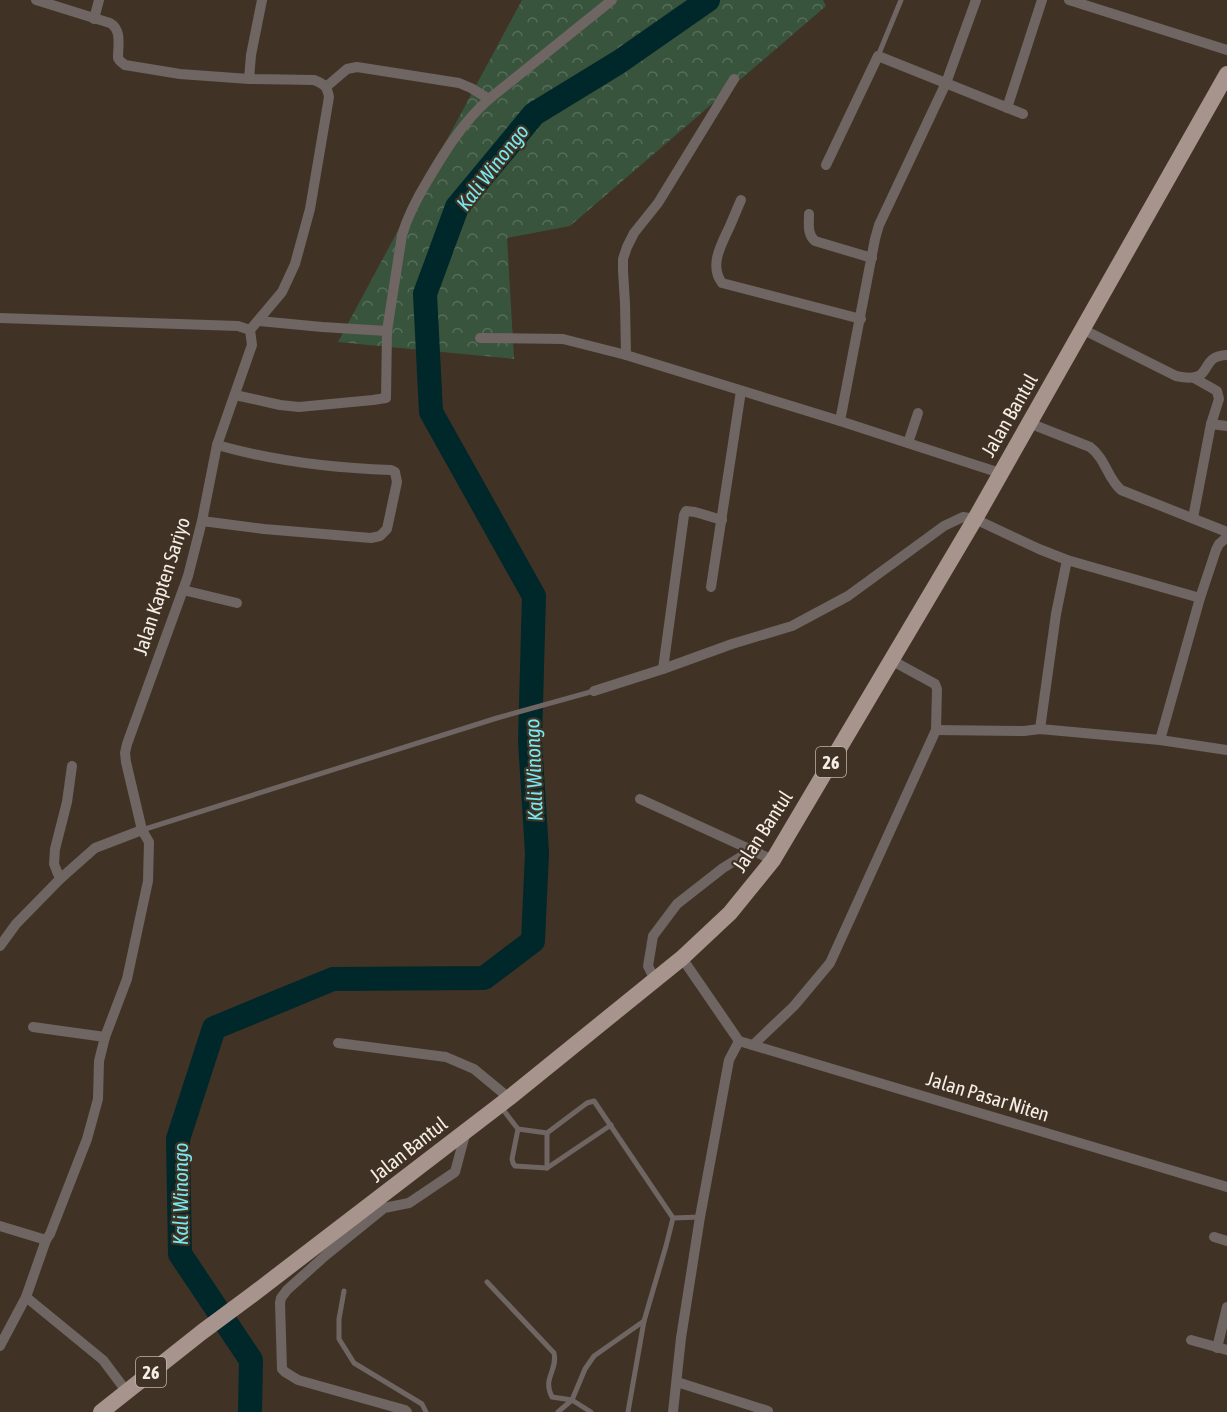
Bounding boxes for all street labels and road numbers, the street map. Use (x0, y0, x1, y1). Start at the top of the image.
street label: Jalan Bantul (976, 369, 1042, 461)
street label: Jalan Kapten Sariyo (128, 514, 194, 658)
road number: 26 (816, 747, 846, 777)
street label: Jalan Bantul (727, 786, 797, 876)
street label: Jalan Pasar Niten (924, 1066, 1052, 1126)
street label: Jalan Bantul (365, 1111, 452, 1186)
road number: 26 (136, 1357, 166, 1387)

